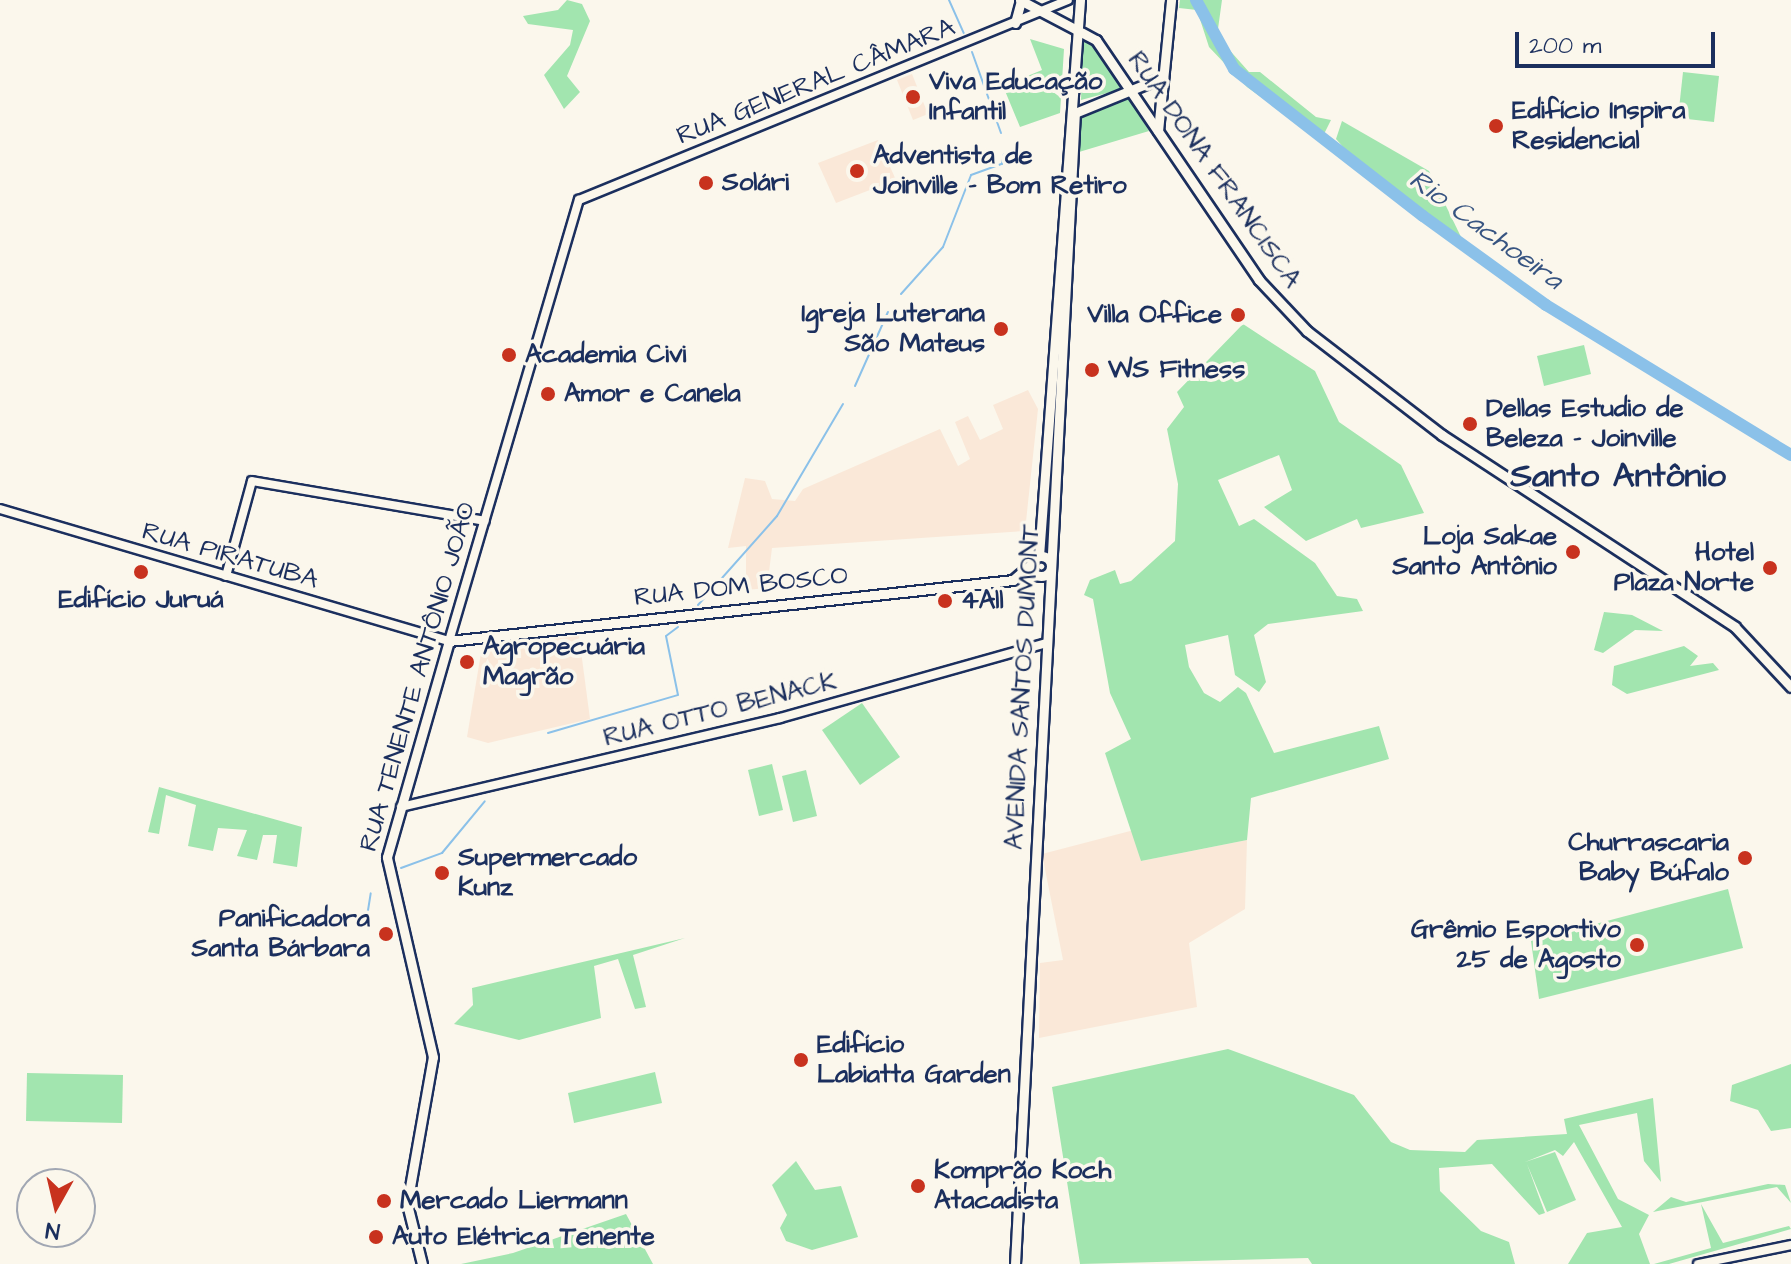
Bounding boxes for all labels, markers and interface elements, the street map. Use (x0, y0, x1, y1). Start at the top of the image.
street label: RUA GENERAL CÂMARA (672, 12, 960, 152)
scale bar (1519, 16, 1719, 66)
text: 200 m (1529, 29, 1601, 63)
street label: RUA DONA FRANCISCA (1121, 46, 1307, 294)
place label: Viva Educação Infantil (929, 66, 1102, 128)
marker: Viva Educação Infantil (904, 88, 922, 106)
place label: Edifício Inspira Residencial (1512, 95, 1685, 156)
marker: Edifício Inspira Residencial (1487, 117, 1505, 135)
place label: Adventista de Joinville - Bom Retiro (873, 140, 1127, 202)
marker: Adventista de Joinville - Bom Retiro (848, 162, 866, 180)
water label: Rio Cachoeira (1403, 163, 1569, 297)
place label: Solári (722, 167, 789, 199)
marker: Solári (697, 174, 715, 192)
place label: Igreja Luterana São Mateus (801, 298, 985, 360)
place label: Villa Office (1087, 299, 1222, 331)
marker: Villa Office (1229, 306, 1247, 324)
marker: Igreja Luterana São Mateus (992, 320, 1010, 338)
place label: Academia Civi (525, 339, 686, 371)
marker: Academia Civi (500, 346, 518, 364)
place label: WS Fitness (1108, 354, 1245, 386)
marker: WS Fitness (1083, 361, 1101, 379)
place label: Amor e Canela (564, 378, 741, 410)
marker: Amor e Canela (539, 385, 557, 403)
place label: Dellas Estudio de Beleza - Joinville (1486, 393, 1684, 454)
marker: Dellas Estudio de Beleza - Joinville (1461, 415, 1479, 433)
district label: Santo Antônio (1510, 457, 1726, 497)
street label: RUA TENENTE ANTÔNIO JOÃO (353, 499, 483, 855)
street label: RUA PIRATUBA (138, 516, 322, 596)
place label: Loja Sakae Santo Antônio (1392, 521, 1557, 582)
street label: AVENIDA SANTOS DUMONT (999, 524, 1047, 850)
place label: Hotel Plaza Norte (1614, 537, 1754, 598)
marker: Loja Sakae Santo Antônio (1564, 543, 1582, 561)
marker: Hotel Plaza Norte (1761, 559, 1779, 577)
street label: RUA DOM BOSCO (633, 560, 849, 614)
marker: Edifício Juruá (132, 563, 150, 581)
place label: Edifício Juruá (58, 584, 224, 616)
place label: 4All (961, 585, 1004, 617)
marker: 4All (936, 592, 954, 610)
place label: Agropecuária Magrão (483, 631, 645, 692)
marker: Agropecuária Magrão (458, 653, 476, 671)
street label: RUA OTTO BENACK (600, 666, 840, 754)
place label: Churrascaria Baby Búfalo (1568, 827, 1729, 888)
place label: Supermercado Kunz (458, 842, 637, 904)
marker: Churrascaria Baby Búfalo (1736, 849, 1754, 867)
marker: Supermercado Kunz (433, 864, 451, 882)
place label: Panificadora Santa Bárbara (191, 903, 370, 964)
place label: Grêmio Esportivo 25 de Agosto (1411, 914, 1621, 976)
marker: Panificadora Santa Bárbara (377, 925, 395, 943)
marker: Grêmio Esportivo 25 de Agosto (1628, 936, 1646, 954)
place label: Edifício Labiatta Garden (817, 1029, 1011, 1090)
marker: Edifício Labiatta Garden (792, 1051, 810, 1069)
place label: Komprão Koch Atacadista (934, 1155, 1111, 1216)
north arrow (16, 1168, 96, 1248)
marker: Komprão Koch Atacadista (909, 1177, 927, 1195)
place label: Mercado Liermann (400, 1185, 628, 1217)
marker: Mercado Liermann (375, 1192, 393, 1210)
text: N (44, 1214, 62, 1247)
place label: Auto Elétrica Tenente (392, 1221, 655, 1253)
marker: Auto Elétrica Tenente (367, 1228, 385, 1246)

